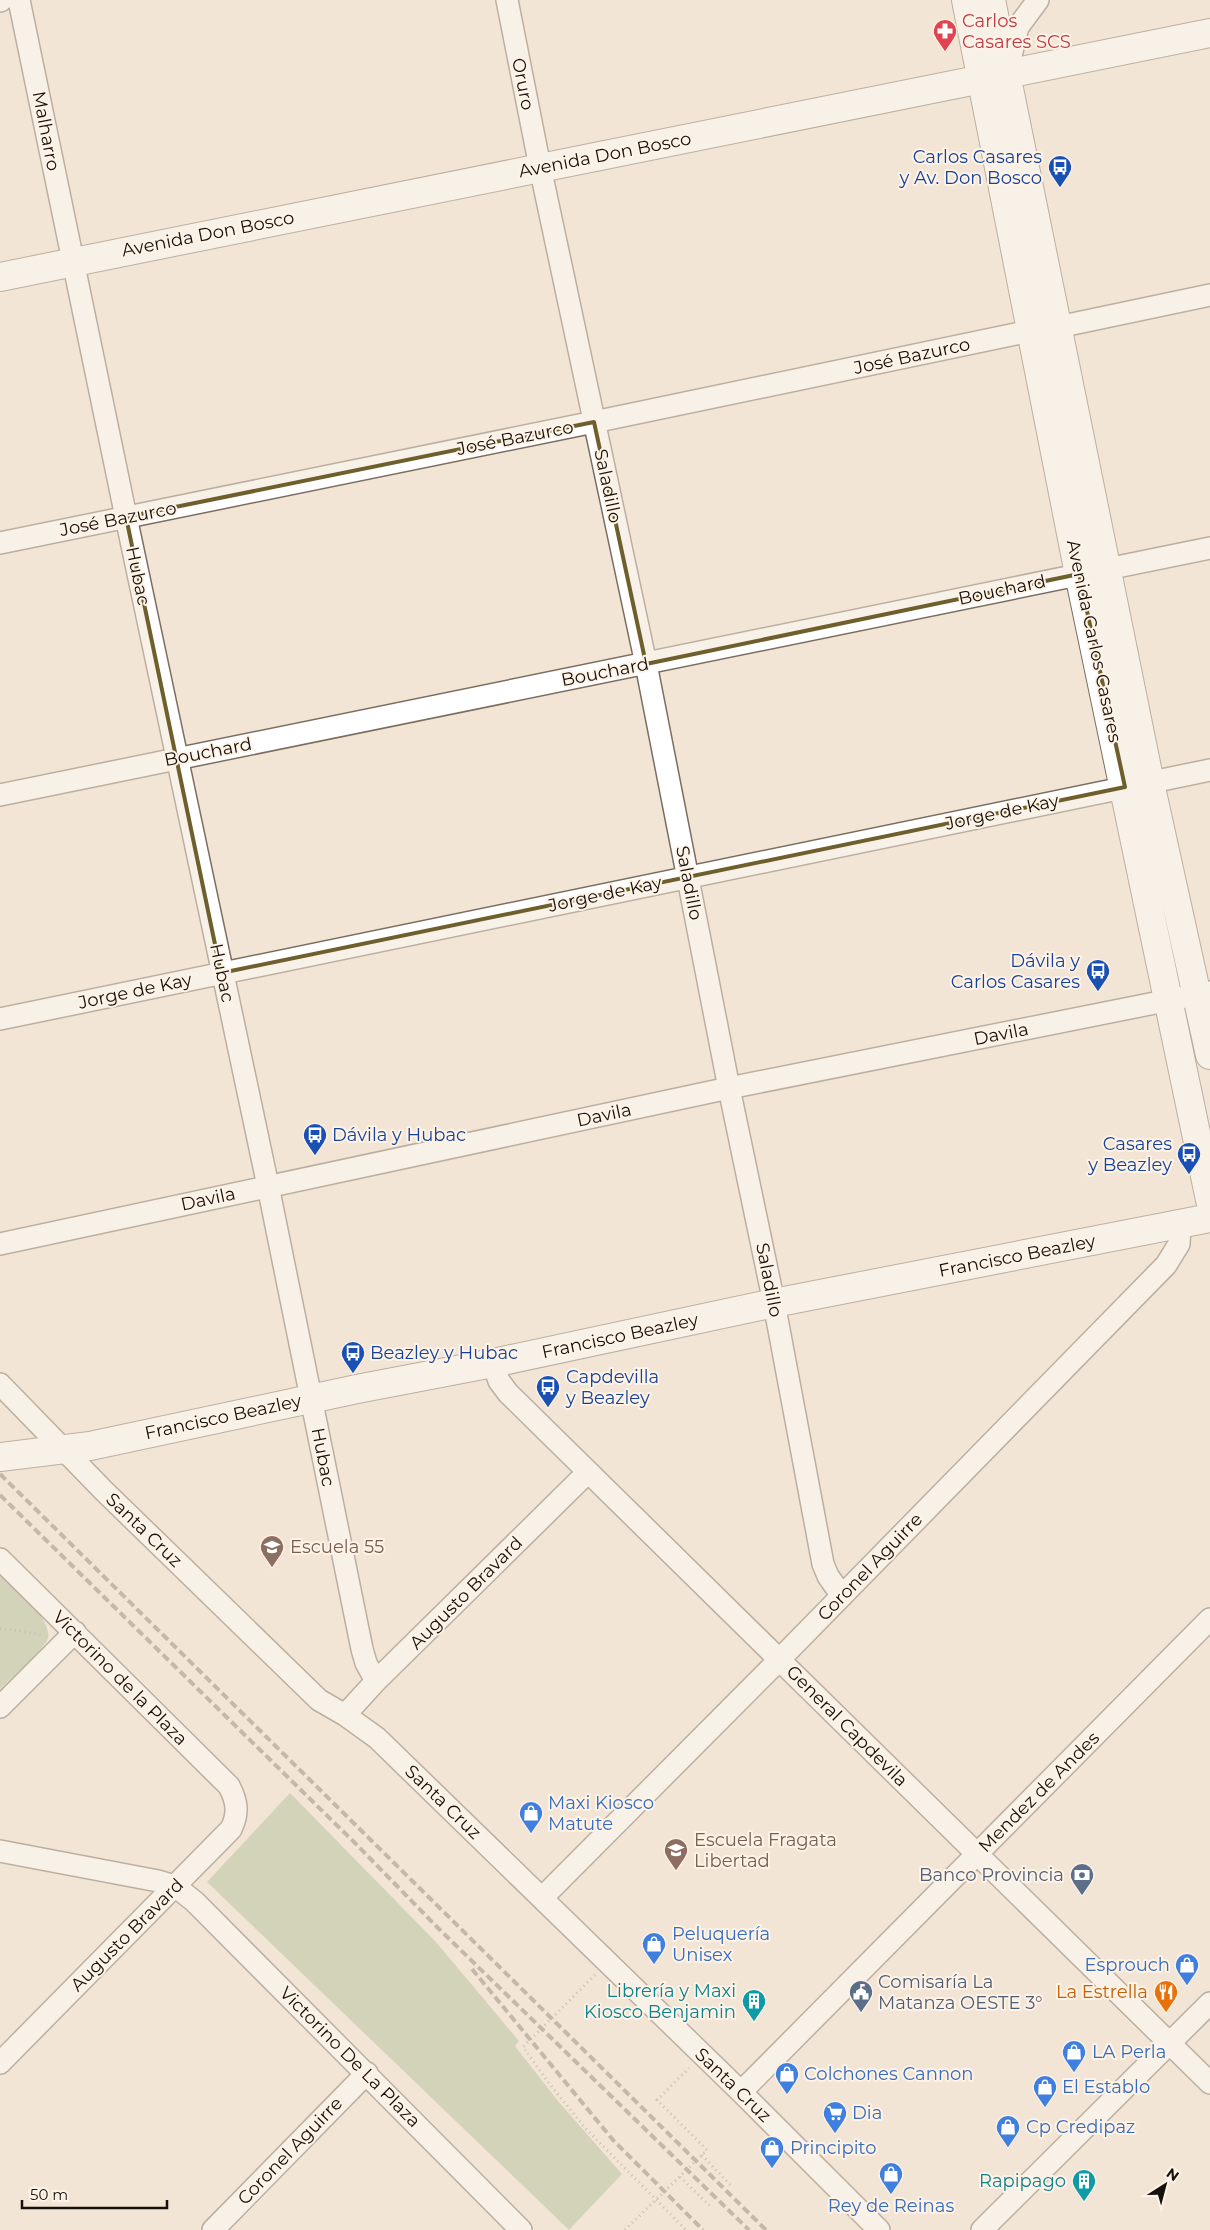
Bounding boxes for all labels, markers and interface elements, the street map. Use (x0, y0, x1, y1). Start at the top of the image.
place label: Carlos Casares SCS (962, 10, 1071, 53)
pharmacy icon: Carlos Casares SCS (932, 18, 958, 52)
street label: Oruro (507, 56, 539, 112)
street label: Malharro (27, 89, 65, 173)
street label: Avenida Don Bosco (517, 127, 693, 183)
place label: Carlos Casares y Av. Don Bosco (898, 146, 1042, 189)
bus stop icon: Carlos Casares y Av. Don Bosco (1047, 154, 1073, 188)
street label: Avenida Don Bosco (120, 206, 296, 262)
street label: José Bazurco (851, 333, 972, 379)
street label: José Bazurco (454, 416, 575, 460)
street label: Saladillo (589, 447, 627, 525)
street label: José Bazurco (57, 497, 178, 541)
street label: Avenida Carlos Casares (1062, 538, 1126, 745)
street label: Hubac (121, 545, 155, 607)
street label: Bouchard (956, 570, 1048, 610)
street label: Bouchard (559, 653, 651, 691)
street label: Bouchard (162, 733, 254, 771)
street label: Jorge de Kay (942, 789, 1061, 835)
street label: Saladillo (671, 844, 707, 922)
street label: Jorge de Kay (545, 871, 664, 917)
street label: Hubac (205, 942, 239, 1004)
place label: Dávila y Carlos Casares (951, 950, 1080, 993)
bus stop icon: Dávila y Carlos Casares (1085, 958, 1111, 992)
street label: Jorge de Kay (75, 968, 194, 1014)
street label: Davila (972, 1018, 1030, 1050)
street label: Davila (575, 1098, 633, 1132)
bus stop icon: Dávila y Hubac (302, 1122, 328, 1156)
place label: Dávila y Hubac (332, 1124, 466, 1146)
place label: Casares y Beazley (1087, 1133, 1172, 1176)
bus stop icon: Casares y Beazley (1176, 1141, 1202, 1175)
street label: Davila (179, 1182, 237, 1216)
street label: Francisco Beazley (937, 1230, 1098, 1282)
street label: Saladillo (751, 1241, 787, 1319)
street label: Francisco Beazley (540, 1309, 700, 1363)
bus stop icon: Beazley y Hubac (340, 1340, 366, 1374)
place label: Beazley y Hubac (370, 1342, 518, 1364)
place label: Capdevilla y Beazley (565, 1366, 659, 1409)
bus stop icon: Capdevilla y Beazley (535, 1374, 561, 1408)
street label: Francisco Beazley (143, 1390, 303, 1444)
street label: Hubac (307, 1426, 339, 1488)
street label: Santa Cruz (101, 1488, 187, 1572)
street label: Coronel Aguirre (813, 1508, 927, 1626)
street label: Augusto Bravard (405, 1532, 527, 1654)
school or university icon: Escuela 55 (259, 1534, 285, 1568)
place label: Escuela 55 (290, 1536, 384, 1558)
street label: Victorino de la Plaza (48, 1606, 192, 1750)
street label: General Capdevila (782, 1661, 912, 1791)
street label: Mendez de Andes (974, 1727, 1104, 1857)
street label: Santa Cruz (400, 1760, 486, 1844)
place label: Maxi Kiosco Matute (548, 1792, 654, 1835)
shop icon: Maxi Kiosco Matute (518, 1800, 544, 1834)
place label: Escuela Fragata Libertad (694, 1829, 837, 1872)
school or university icon: Escuela Fragata Libertad (663, 1837, 689, 1871)
bank icon: Banco Provincia (1069, 1862, 1095, 1896)
place label: Banco Provincia (919, 1864, 1064, 1886)
street label: Augusto Bravard (66, 1874, 188, 1996)
place label: Peluquería Unisex (672, 1923, 770, 1966)
shop icon: Peluquería Unisex (641, 1931, 667, 1965)
shop icon: Esprouch (1174, 1952, 1200, 1986)
place label: Esprouch (1085, 1954, 1170, 1976)
place label: Comisaría La Matanza OESTE 3° (878, 1971, 1043, 2014)
public building icon: Comisaría La Matanza OESTE 3° (848, 1979, 874, 2013)
restaurant icon: La Estrella (1153, 1979, 1179, 2013)
place label: Librería y Maxi Kiosco Benjamin (584, 1980, 736, 2023)
place label: La Estrella (1056, 1981, 1148, 2003)
street label: Victorino De La Plaza (275, 1982, 425, 2132)
building icon: Librería y Maxi Kiosco Benjamin (741, 1988, 767, 2022)
shop icon: LA Perla (1061, 2039, 1087, 2073)
place label: LA Perla (1092, 2041, 1166, 2063)
street label: Santa Cruz (690, 2043, 776, 2127)
shop icon: Colchones Cannon (774, 2061, 800, 2095)
place label: Colchones Cannon (804, 2063, 974, 2085)
shop icon: El Establo (1032, 2074, 1058, 2108)
place label: El Establo (1062, 2076, 1150, 2098)
street label: Coronel Aguirre (233, 2092, 347, 2210)
supermarket icon: Dia (822, 2100, 848, 2134)
place label: Dia (852, 2102, 882, 2124)
shop icon: Cp Credipaz (995, 2114, 1021, 2148)
place label: Cp Credipaz (1026, 2116, 1135, 2138)
shop icon: Principito (759, 2135, 785, 2169)
place label: Principito (790, 2137, 877, 2159)
north arrow (1140, 2160, 1190, 2210)
shop icon: Rey de Reinas (878, 2161, 904, 2195)
text: N (1163, 2164, 1183, 2185)
building icon: Rapipago (1071, 2168, 1097, 2202)
place label: Rapipago (979, 2170, 1066, 2192)
scale bar (22, 2178, 168, 2210)
text: 50 m (30, 2185, 68, 2204)
place label: Rey de Reinas (828, 2195, 954, 2217)

